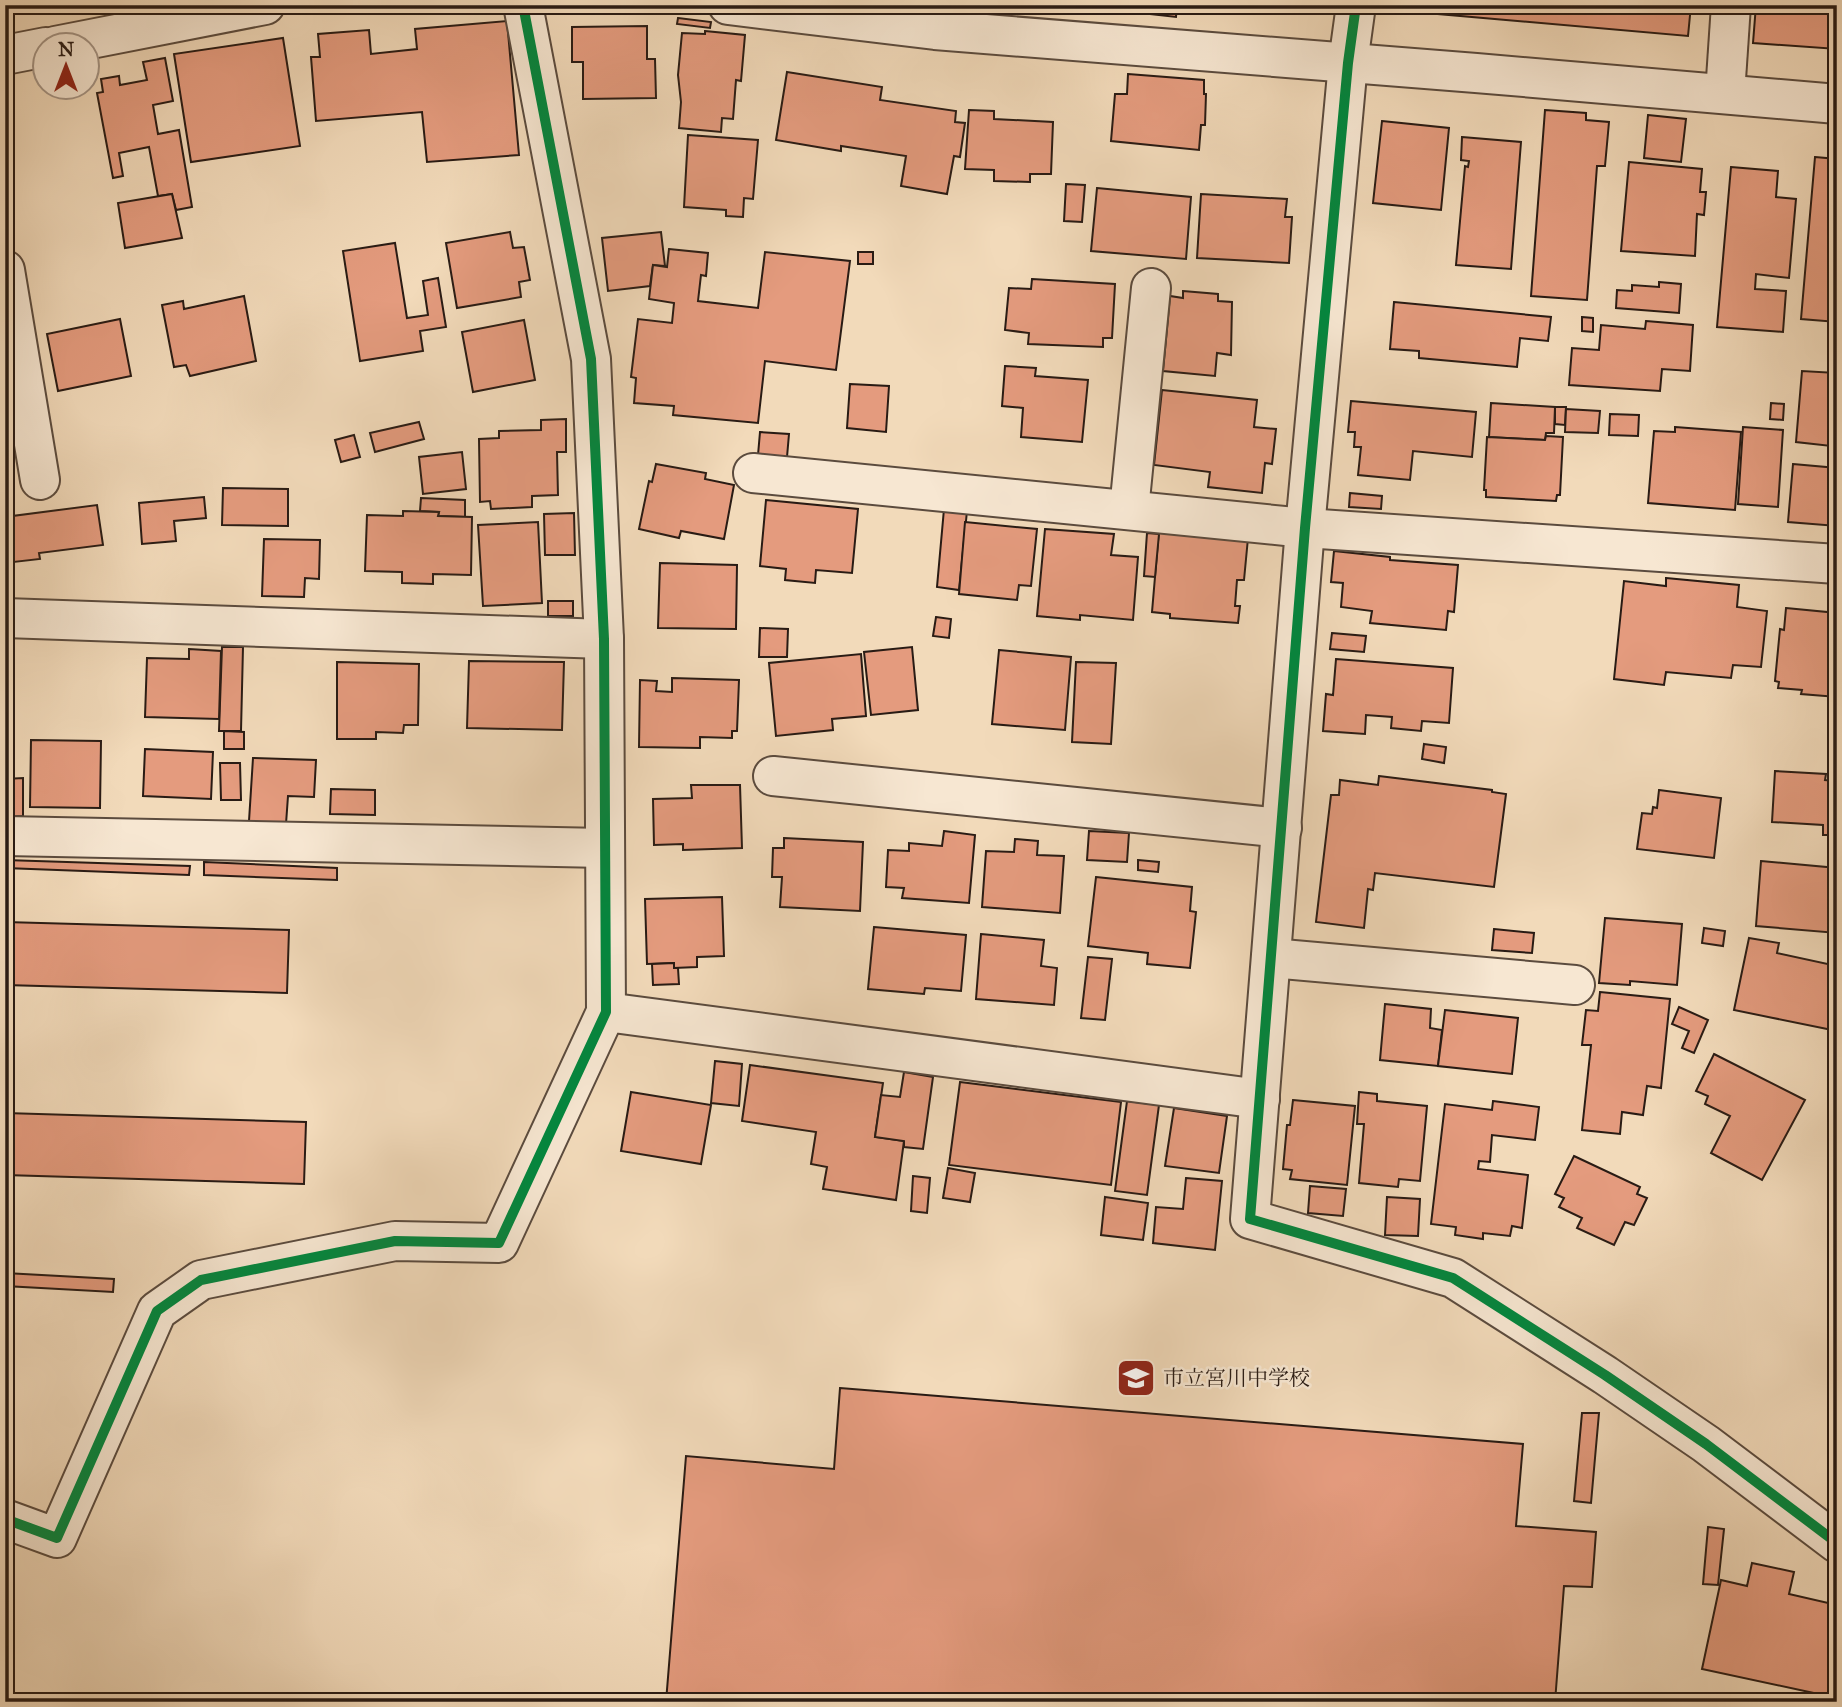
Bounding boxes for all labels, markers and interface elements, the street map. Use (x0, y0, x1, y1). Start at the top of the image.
north arrow (32, 32, 102, 102)
text: N (58, 38, 74, 61)
school or university icon: 市立宮川中学校 (1115, 1357, 1157, 1399)
place label: 市立宮川中学校 (1163, 1365, 1310, 1391)

